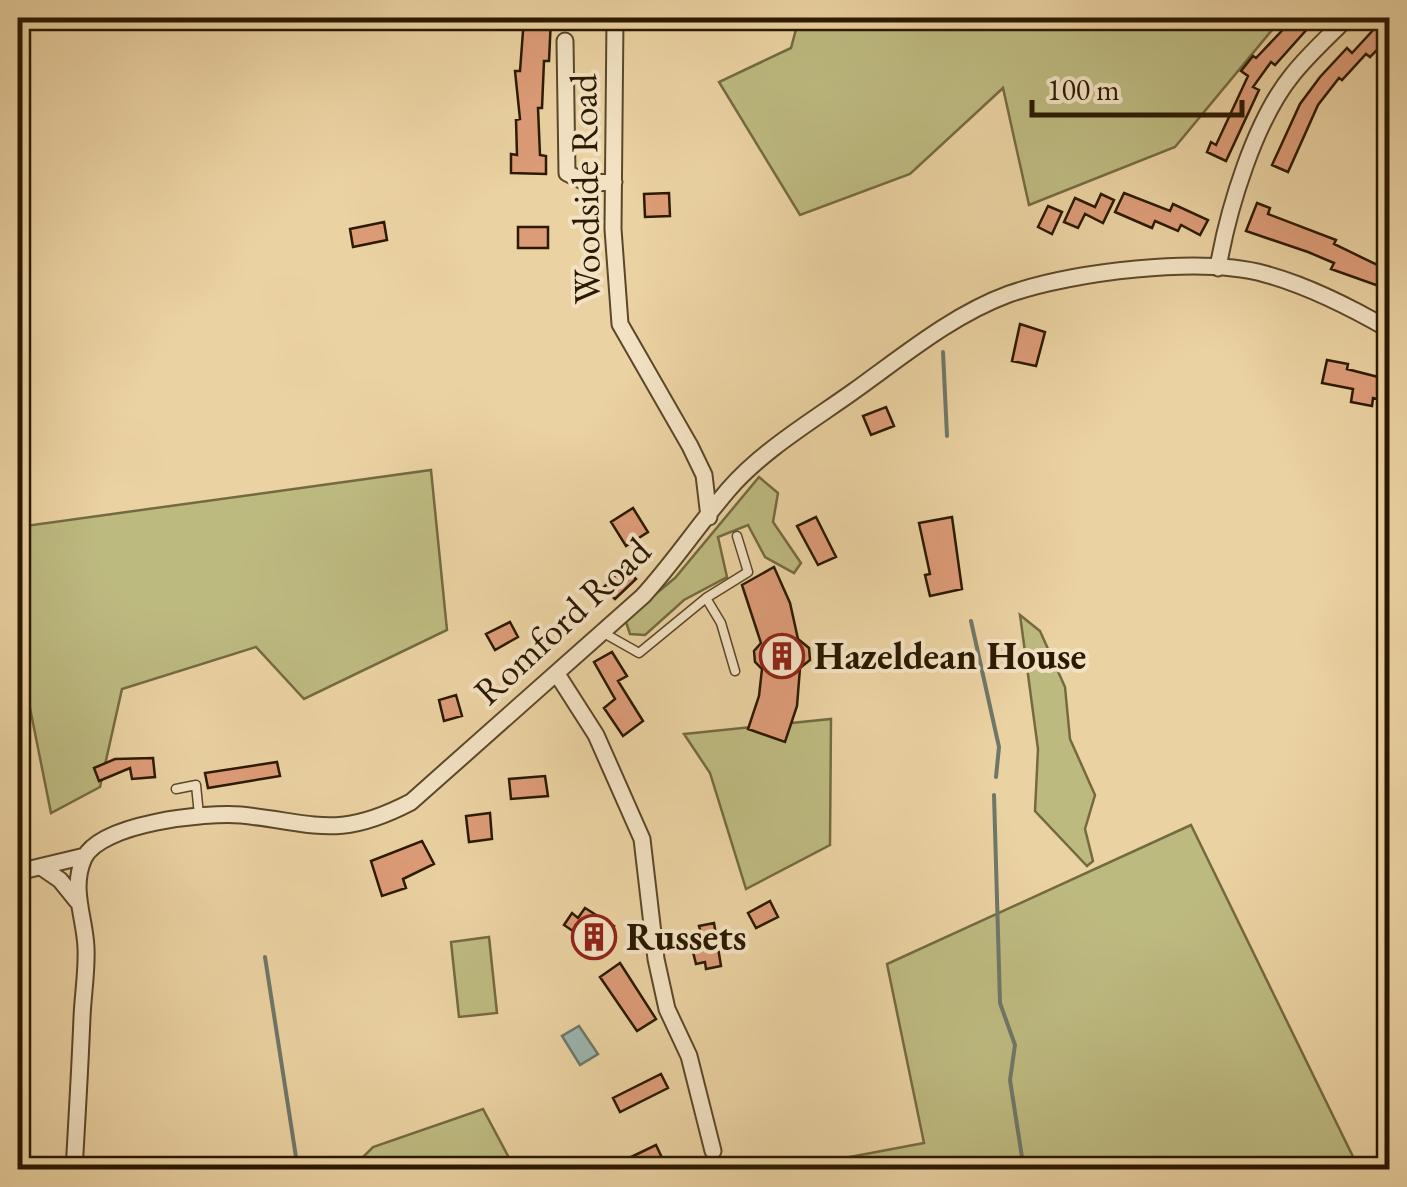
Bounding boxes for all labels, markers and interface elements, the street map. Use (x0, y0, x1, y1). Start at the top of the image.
scale bar (1032, 55, 1242, 117)
text: 100 m (1047, 70, 1120, 109)
street label: Woodside Road (558, 73, 611, 305)
street label: Romford Road (463, 526, 661, 715)
place label: Hazeldean House (814, 631, 1086, 680)
building icon: Hazeldean House (759, 633, 805, 679)
place label: Russets (626, 912, 746, 961)
building icon: Russets (571, 914, 617, 960)

